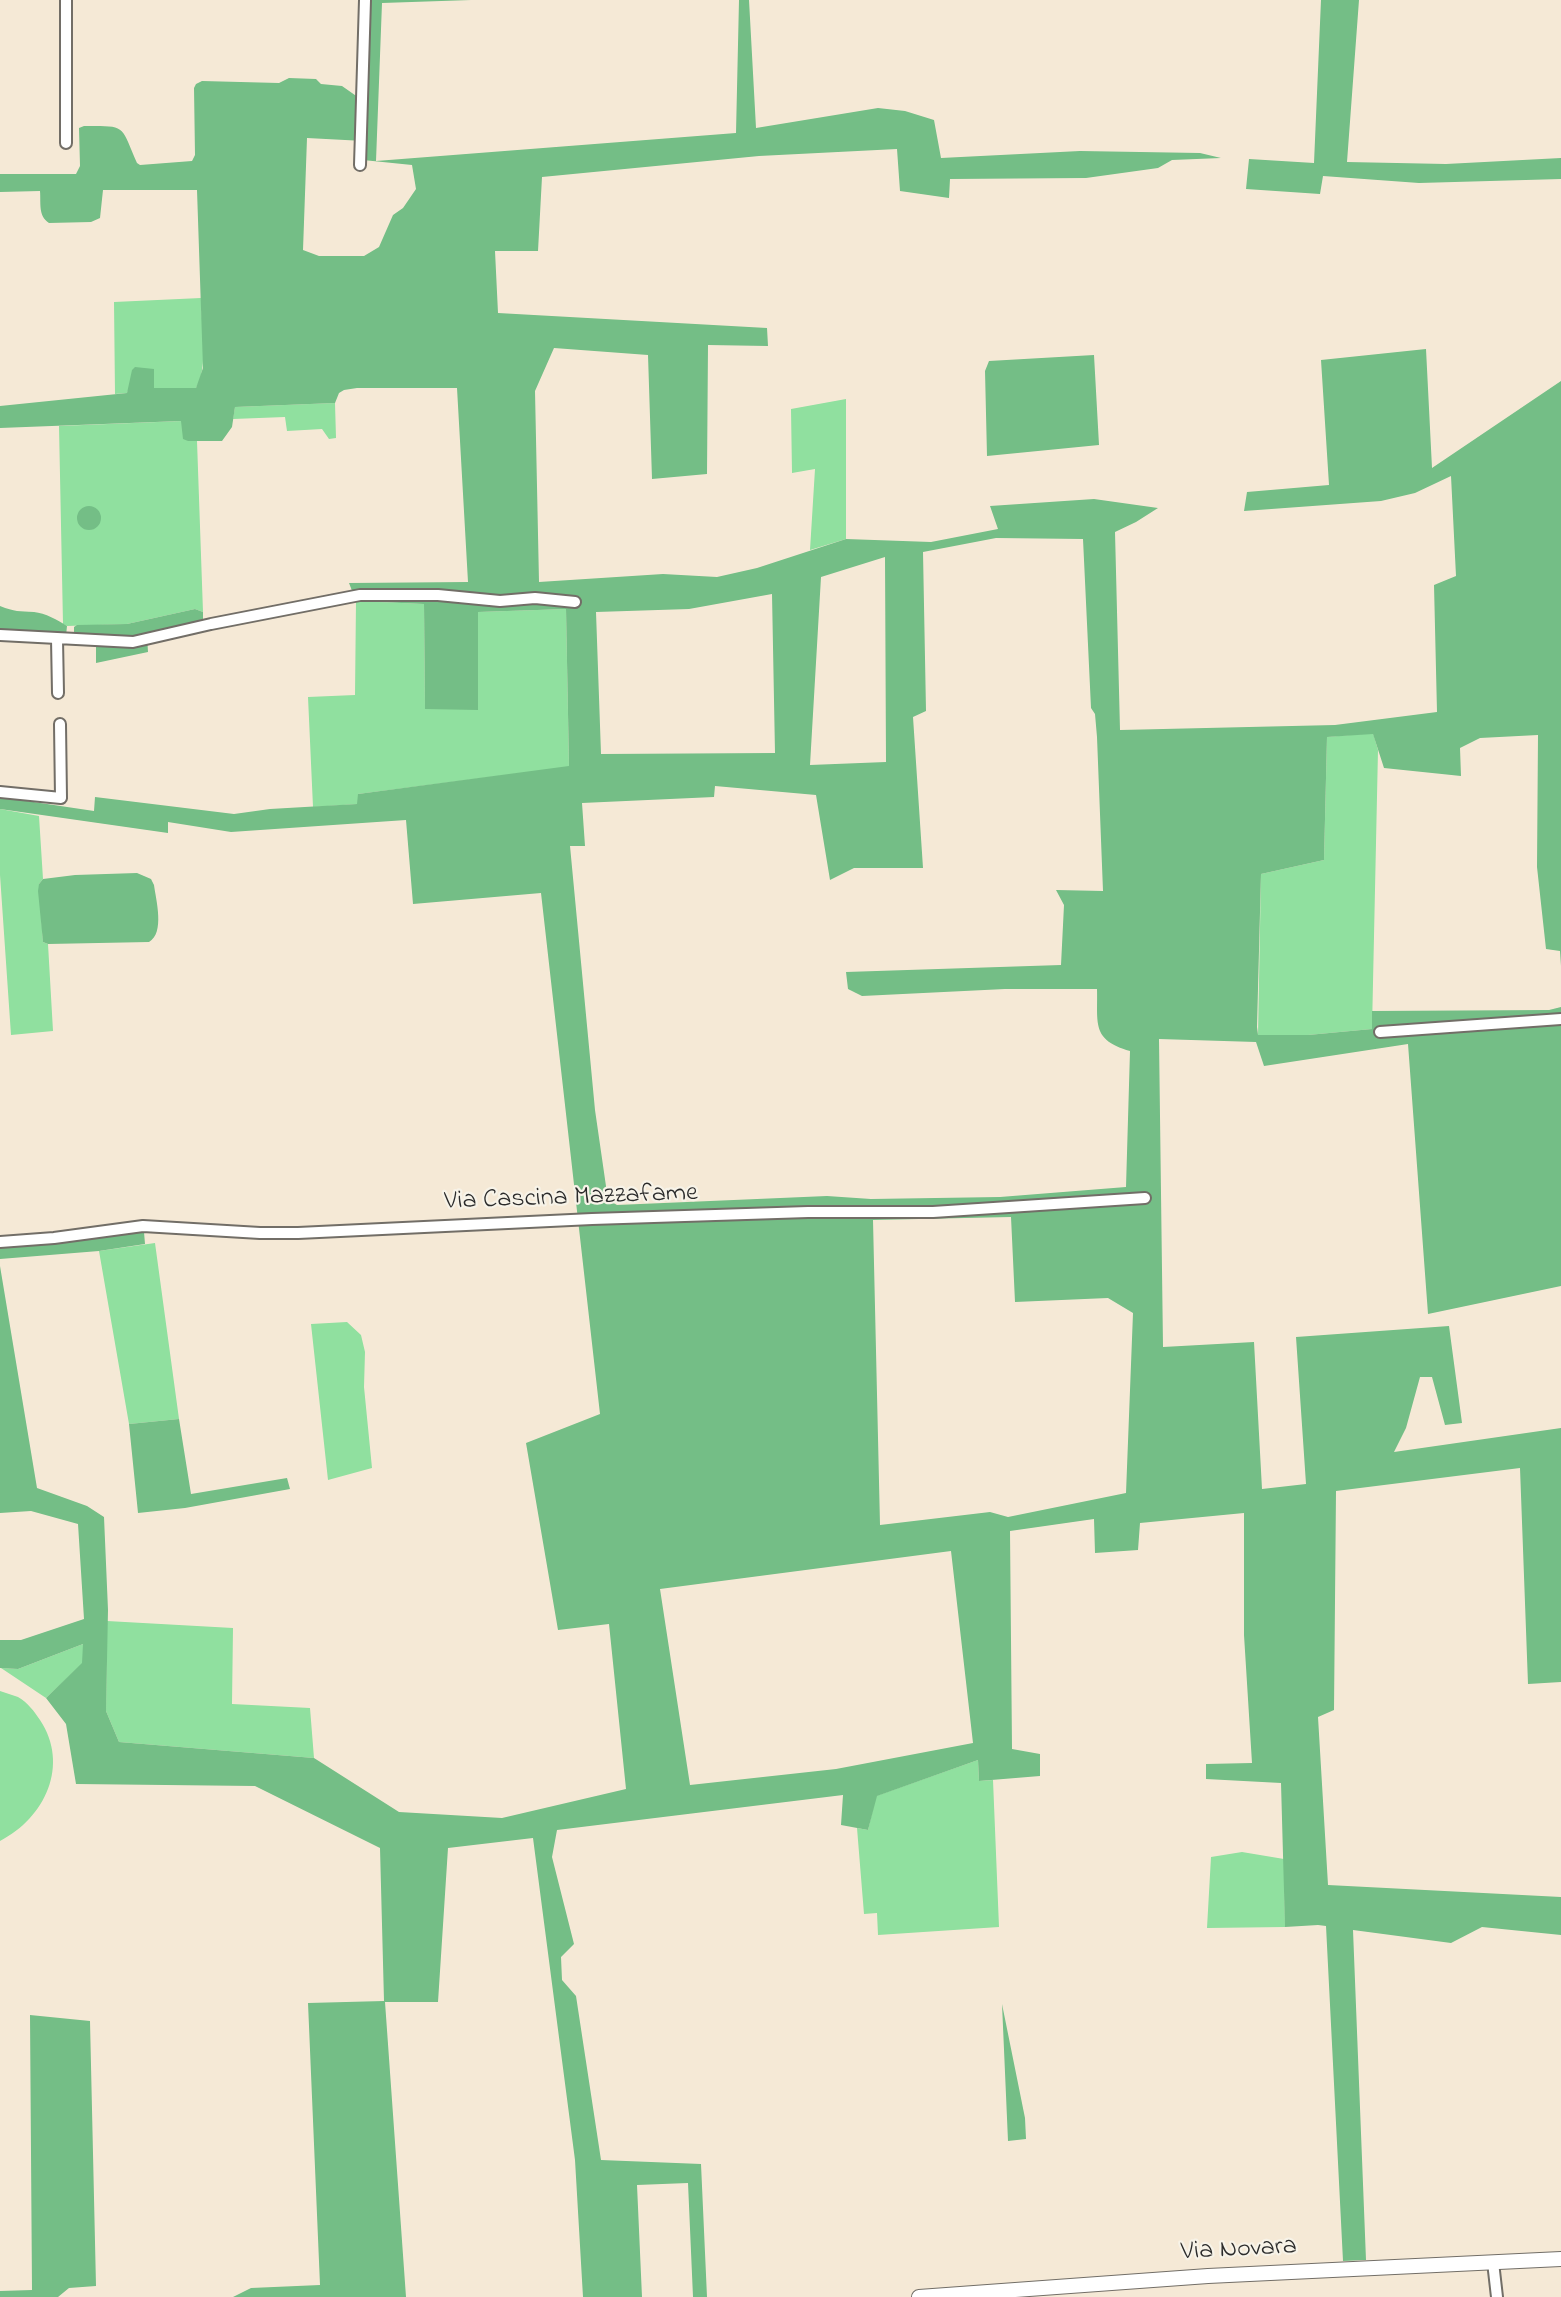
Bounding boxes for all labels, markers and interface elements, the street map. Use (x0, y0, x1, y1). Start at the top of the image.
street label: Via Cascina Mazzafame (444, 1179, 698, 1219)
street label: Via Novara (1180, 2232, 1298, 2270)

